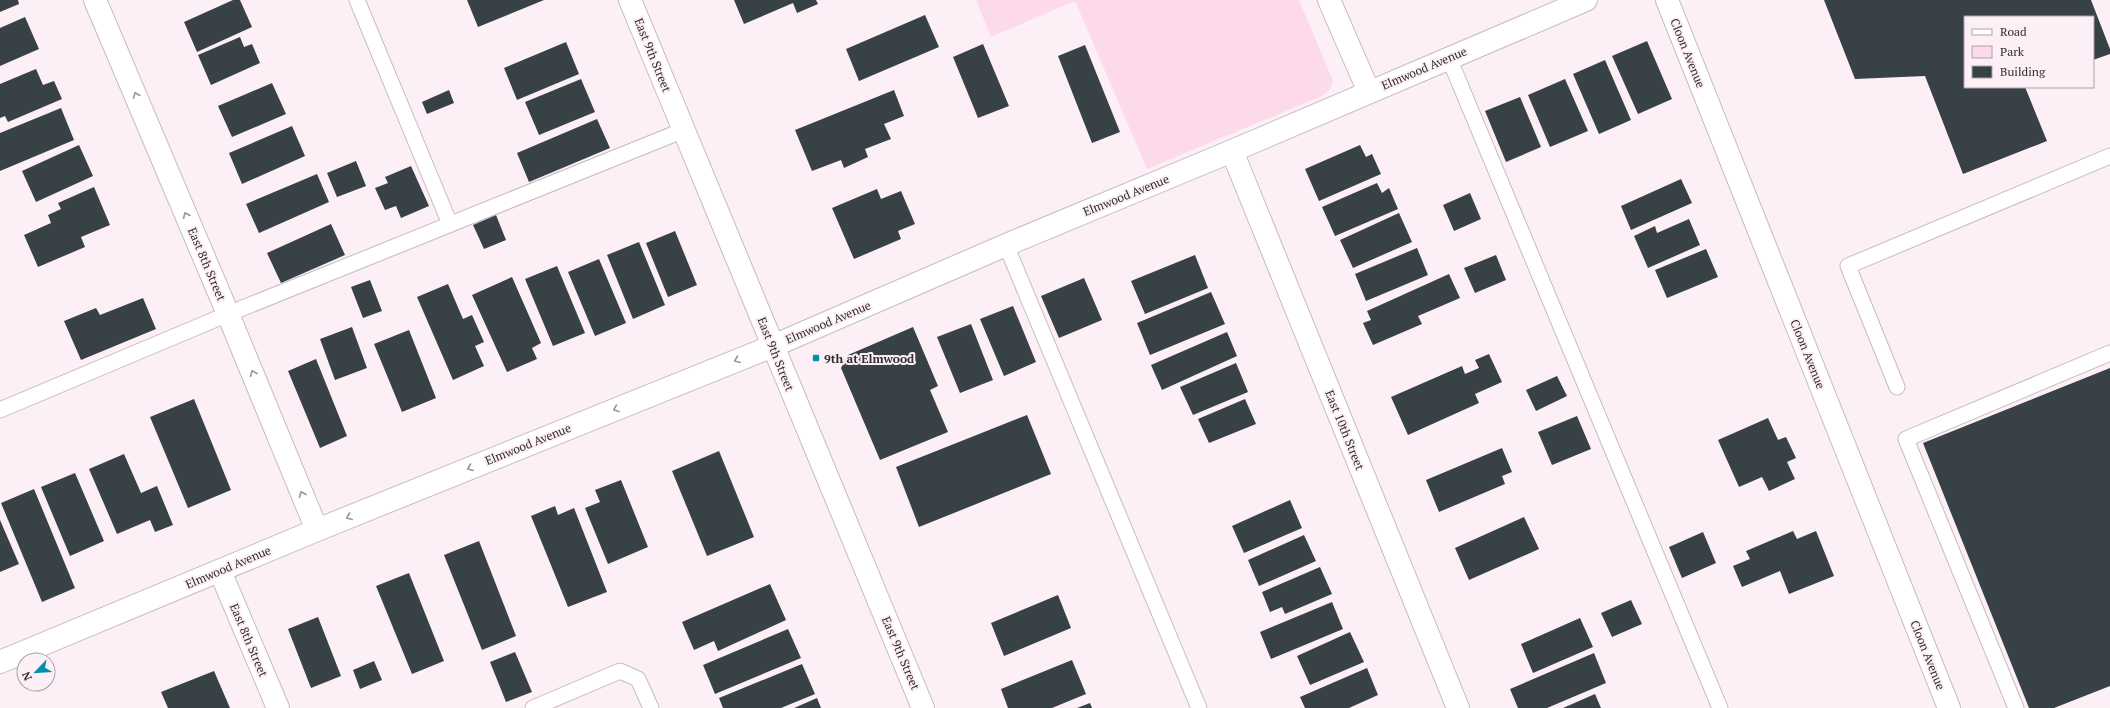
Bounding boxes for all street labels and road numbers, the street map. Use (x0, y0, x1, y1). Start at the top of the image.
street label: East 9th Street (631, 16, 675, 95)
street label: Cloon Avenue (1667, 16, 1709, 90)
street label: Elmwood Avenue (1379, 43, 1469, 93)
street label: Elmwood Avenue (1081, 171, 1171, 219)
street label: East 8th Street (185, 225, 229, 304)
street label: Elmwood Avenue (783, 297, 873, 347)
street label: East 9th Street (754, 315, 798, 394)
street label: Cloon Avenue (1787, 317, 1829, 391)
street label: East 10th Street (1322, 388, 1368, 473)
street label: Elmwood Avenue (483, 420, 573, 468)
street label: Elmwood Avenue (183, 542, 273, 592)
street label: East 8th Street (227, 601, 271, 680)
street label: East 9th Street (879, 614, 923, 693)
street label: Cloon Avenue (1907, 618, 1949, 692)

